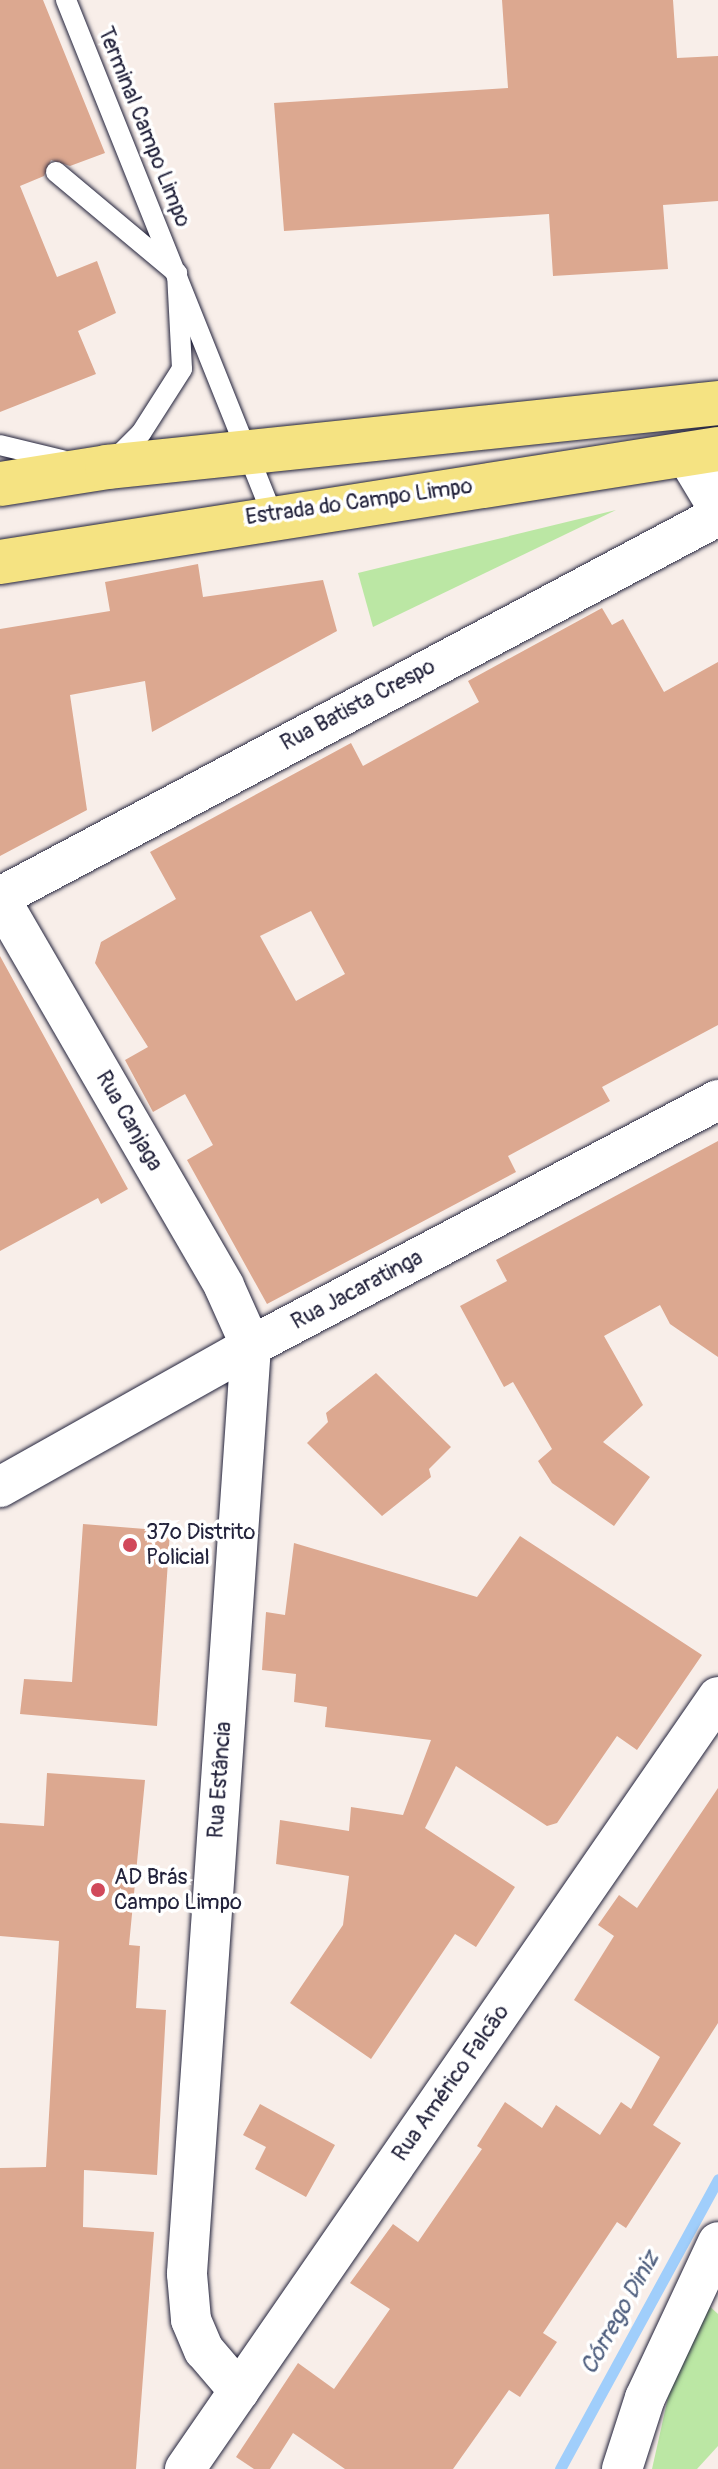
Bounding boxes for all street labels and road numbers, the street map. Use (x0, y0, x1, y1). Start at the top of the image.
street label: Terminal Campo Limpo (92, 23, 196, 231)
street label: Estrada do Campo Limpo (244, 473, 474, 531)
street label: Rua Batista Crespo (276, 653, 440, 757)
street label: Rua Canjaga (90, 1066, 168, 1176)
street label: Rua Jacaratinga (287, 1244, 427, 1336)
street label: Rua Estância (203, 1721, 237, 1839)
street label: Rua Américo Falcão (387, 2000, 515, 2166)

